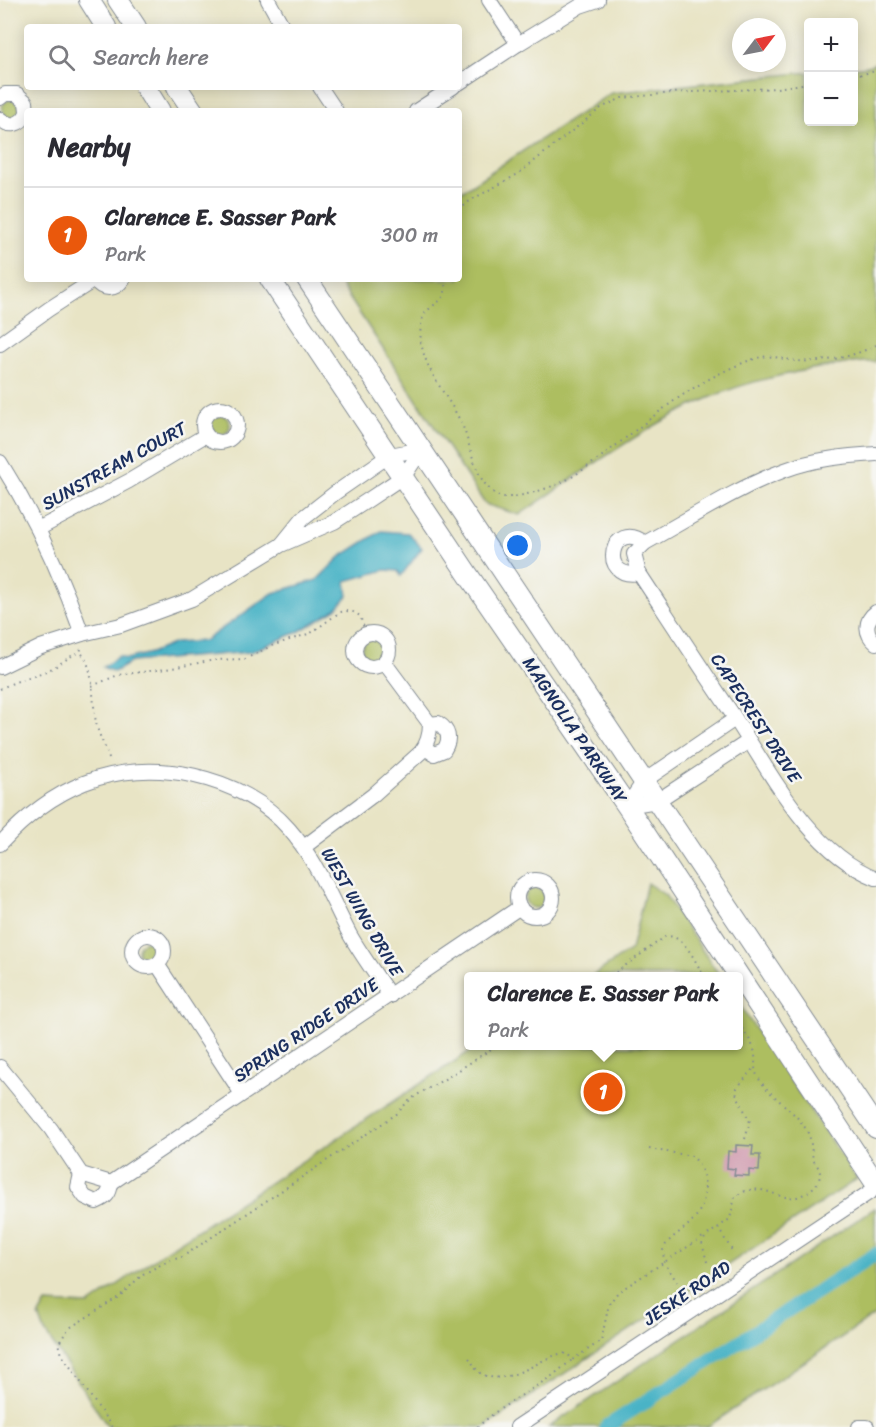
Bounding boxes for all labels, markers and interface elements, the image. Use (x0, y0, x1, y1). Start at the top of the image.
north arrow (732, 18, 786, 72)
map controls (804, 18, 858, 126)
button: + (804, 18, 858, 72)
search box (24, 24, 462, 90)
text: Search here (93, 38, 209, 77)
icon: search (45, 41, 78, 74)
button: − (804, 72, 858, 126)
text: Nearby (48, 124, 130, 170)
text: Clarence E. Sasser Park (105, 198, 336, 237)
text: 1 (63, 218, 72, 253)
text: 300 m (381, 218, 438, 253)
text: Park (105, 237, 146, 272)
street label: SUNSTREAM COURT (35, 412, 193, 519)
your location (503, 531, 532, 560)
street label: CAPECREST DRIVE (702, 647, 811, 790)
street label: MAGNOLIA PARKWAY (514, 650, 637, 811)
street label: WEST WING DRIVE (312, 841, 413, 984)
street label: SPRING RIDGE DRIVE (226, 968, 386, 1091)
popup (464, 972, 743, 1050)
text: Clarence E. Sasser Park (488, 974, 719, 1013)
text: Park (488, 1013, 529, 1048)
pin: 1 (584, 1070, 622, 1114)
street label: JESKE ROAD (636, 1252, 738, 1335)

